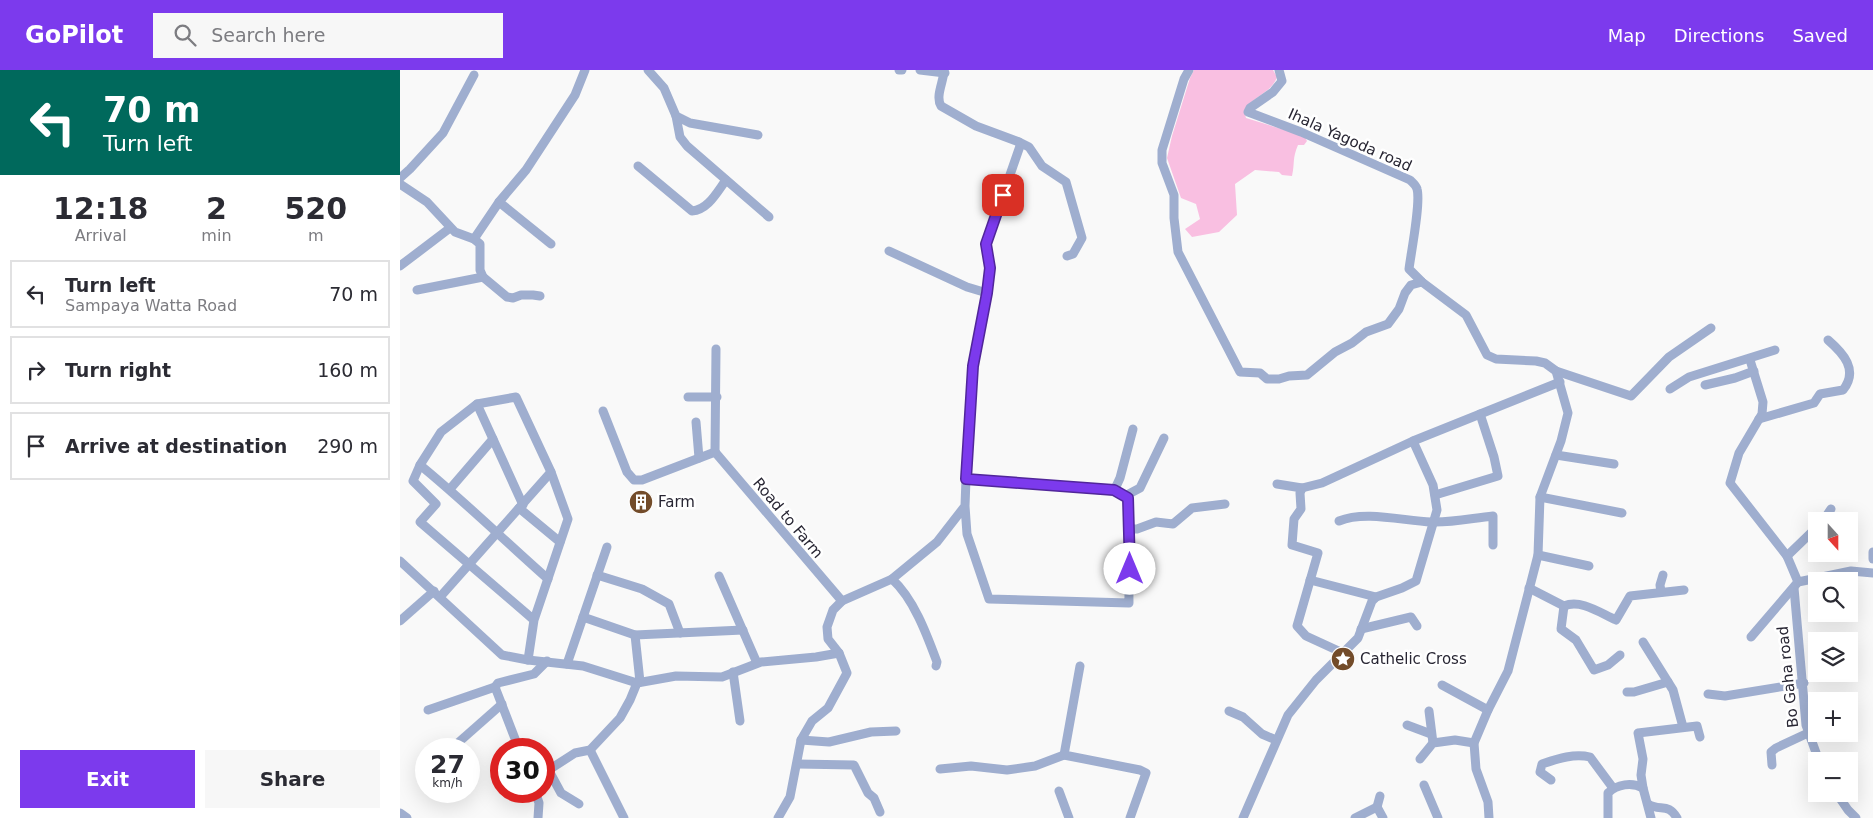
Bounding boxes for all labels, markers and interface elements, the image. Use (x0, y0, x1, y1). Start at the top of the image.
search box (153, 13, 503, 58)
text: GoPilot (25, 21, 123, 49)
icon: search (171, 21, 199, 49)
text: Search here (211, 24, 325, 46)
text: Map (1608, 25, 1646, 46)
text: Directions (1674, 25, 1764, 46)
text: Saved (1792, 25, 1848, 46)
icon: left (20, 90, 85, 155)
text: 70 m (103, 90, 200, 130)
street label: Ihala Yagoda road (1285, 105, 1415, 175)
text: Turn left (103, 131, 192, 156)
pin (982, 174, 1024, 216)
icon: arrive (989, 181, 1017, 209)
text: 12:18 (53, 191, 148, 226)
text: 2 (206, 191, 227, 226)
text: 520 (284, 191, 347, 226)
text: Arrival (75, 226, 127, 245)
text: min (201, 226, 232, 245)
text: m (308, 226, 324, 245)
text: Turn left (65, 274, 156, 296)
icon: left (22, 280, 50, 308)
text: 70 m (329, 283, 378, 305)
text: Sampaya Watta Road (65, 296, 237, 315)
icon: right (22, 356, 50, 384)
text: Turn right (65, 359, 171, 381)
text: 160 m (317, 359, 378, 381)
icon: arrive (22, 432, 50, 460)
text: Arrive at destination (65, 435, 287, 457)
text: 290 m (317, 435, 378, 457)
street label: Road to Farm (749, 474, 827, 562)
building icon: Farm (628, 489, 654, 515)
place label: Farm (658, 493, 695, 511)
north arrow (1808, 512, 1858, 562)
map controls (1808, 512, 1858, 802)
position arrow (1103, 542, 1155, 594)
button: search (1808, 572, 1858, 622)
street label: Bo Gaha road (1774, 625, 1802, 729)
button: layers (1808, 632, 1858, 682)
place icon: Cathelic Cross (1330, 646, 1356, 672)
place label: Cathelic Cross (1360, 650, 1467, 668)
button: + (1808, 692, 1858, 742)
speed limit sign: 30 (490, 738, 555, 803)
button: Exit (20, 750, 195, 808)
button: Share (205, 750, 380, 808)
text: 27 (430, 750, 465, 779)
button: − (1808, 752, 1858, 802)
text: km/h (432, 776, 463, 790)

